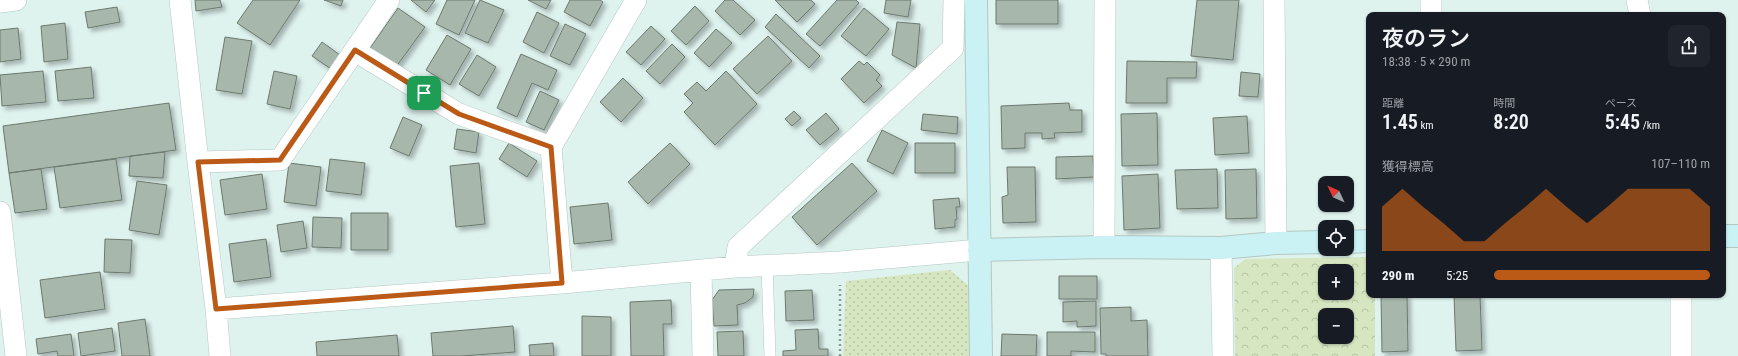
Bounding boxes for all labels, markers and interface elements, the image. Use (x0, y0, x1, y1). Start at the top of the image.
button: share (1668, 25, 1710, 67)
text: 夜のラン (1382, 26, 1470, 51)
text: 18:38 · 5 × 290 m (1382, 54, 1470, 69)
pin (407, 76, 441, 110)
icon: arrive (413, 82, 435, 104)
text: 距離 (1382, 97, 1404, 110)
text: 時間 (1493, 97, 1515, 110)
text: ペース (1605, 97, 1637, 110)
text: 1.45 (1382, 110, 1418, 134)
text: 8:20 (1493, 110, 1529, 134)
text: 5:45 (1605, 110, 1640, 134)
text: km (1418, 119, 1434, 132)
text: /km (1640, 119, 1660, 132)
text: 107–110 m (1651, 156, 1710, 171)
text: 獲得標高 (1382, 159, 1434, 174)
north arrow (1318, 176, 1354, 212)
map controls (1318, 176, 1354, 344)
button: locate (1318, 220, 1354, 256)
button: + (1318, 264, 1354, 300)
text: 290 m (1382, 268, 1414, 283)
text: 5:25 (1446, 268, 1468, 283)
button: − (1318, 308, 1354, 344)

